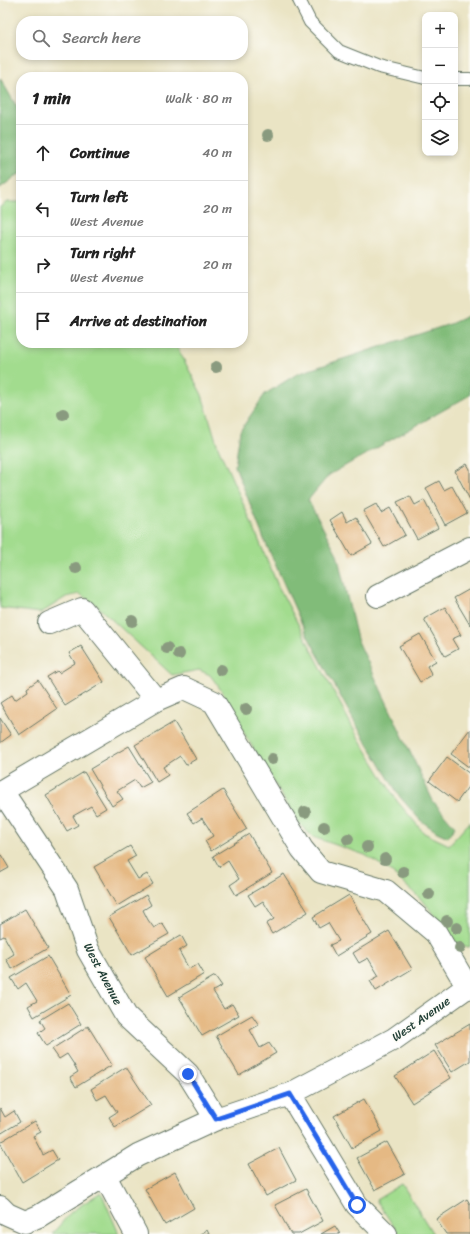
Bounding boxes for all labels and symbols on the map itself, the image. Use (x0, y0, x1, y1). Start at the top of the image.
street label: West Avenue (77, 939, 129, 1009)
street label: West Avenue (387, 990, 455, 1048)
route end (179, 1065, 197, 1083)
route start (348, 1196, 366, 1214)

